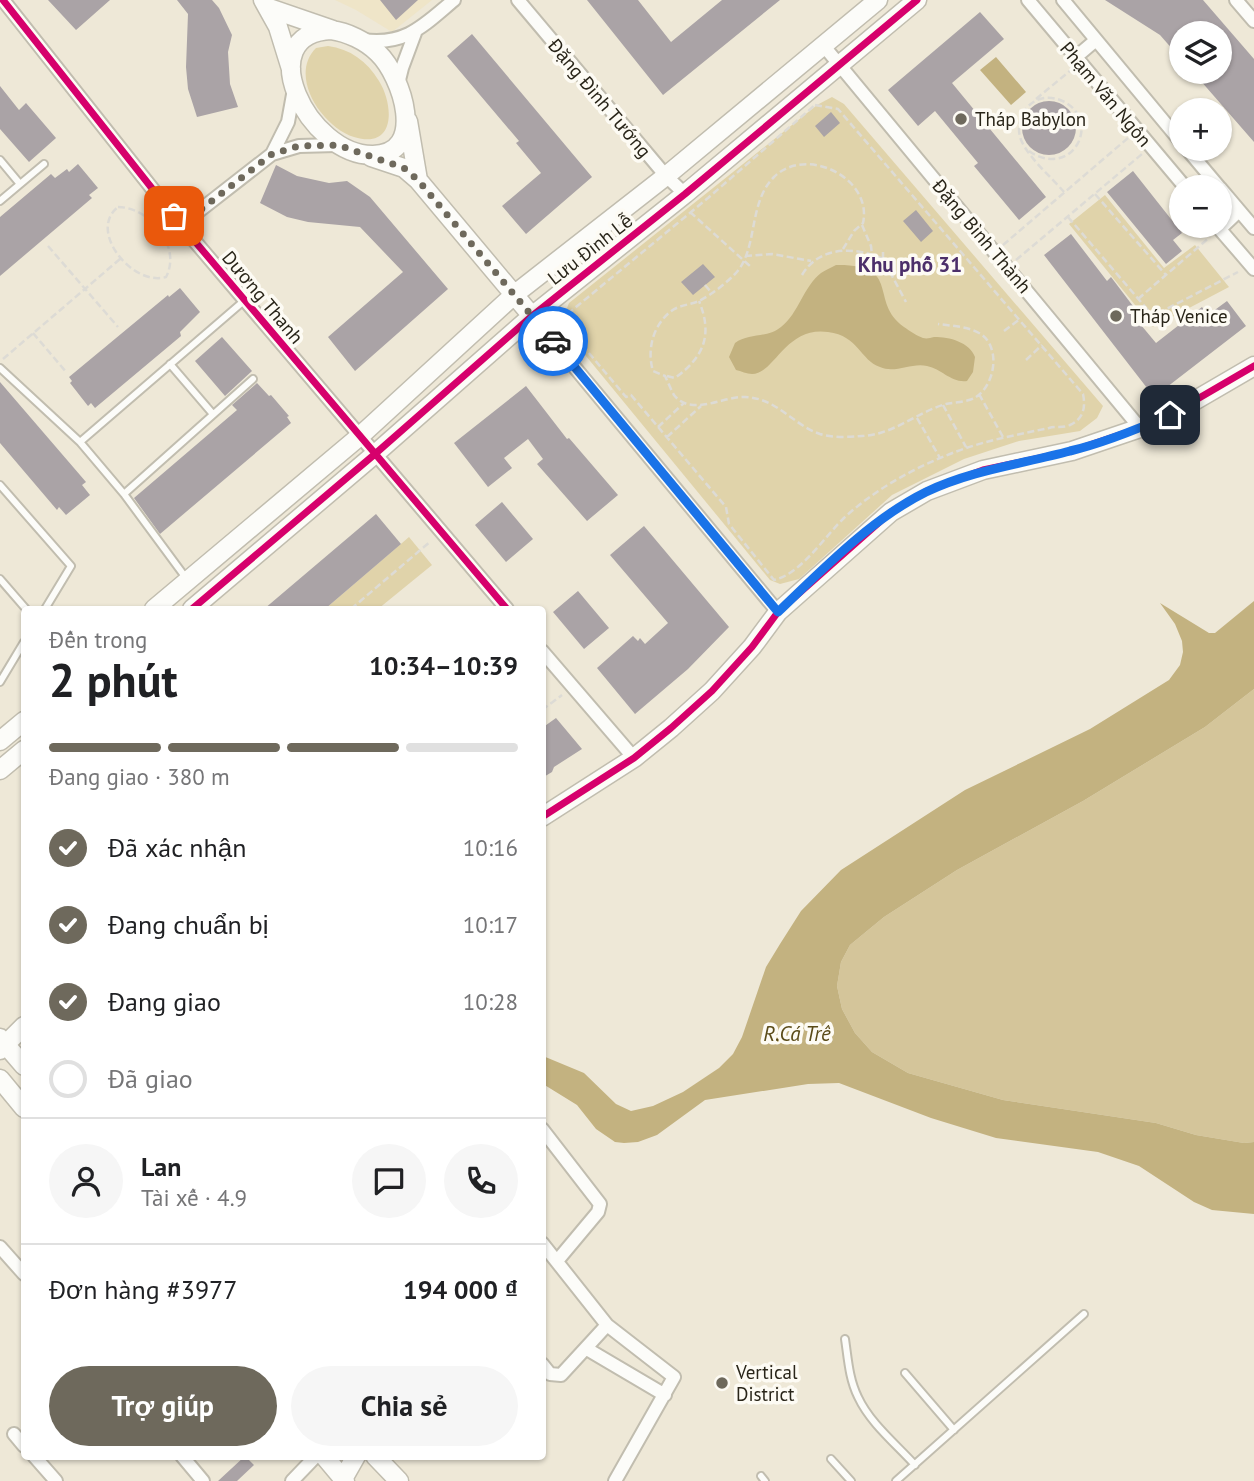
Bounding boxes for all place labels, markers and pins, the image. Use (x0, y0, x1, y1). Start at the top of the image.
place label: Tháp Babylon (975, 107, 1086, 131)
marker: Tháp Babylon (953, 111, 969, 127)
pin (144, 186, 204, 246)
place label: Tháp Venice (1130, 304, 1228, 328)
marker: Tháp Venice (1108, 308, 1124, 324)
pin (1140, 385, 1200, 445)
place label: Vertical District (735, 1360, 798, 1406)
marker: Vertical District (714, 1375, 730, 1391)

